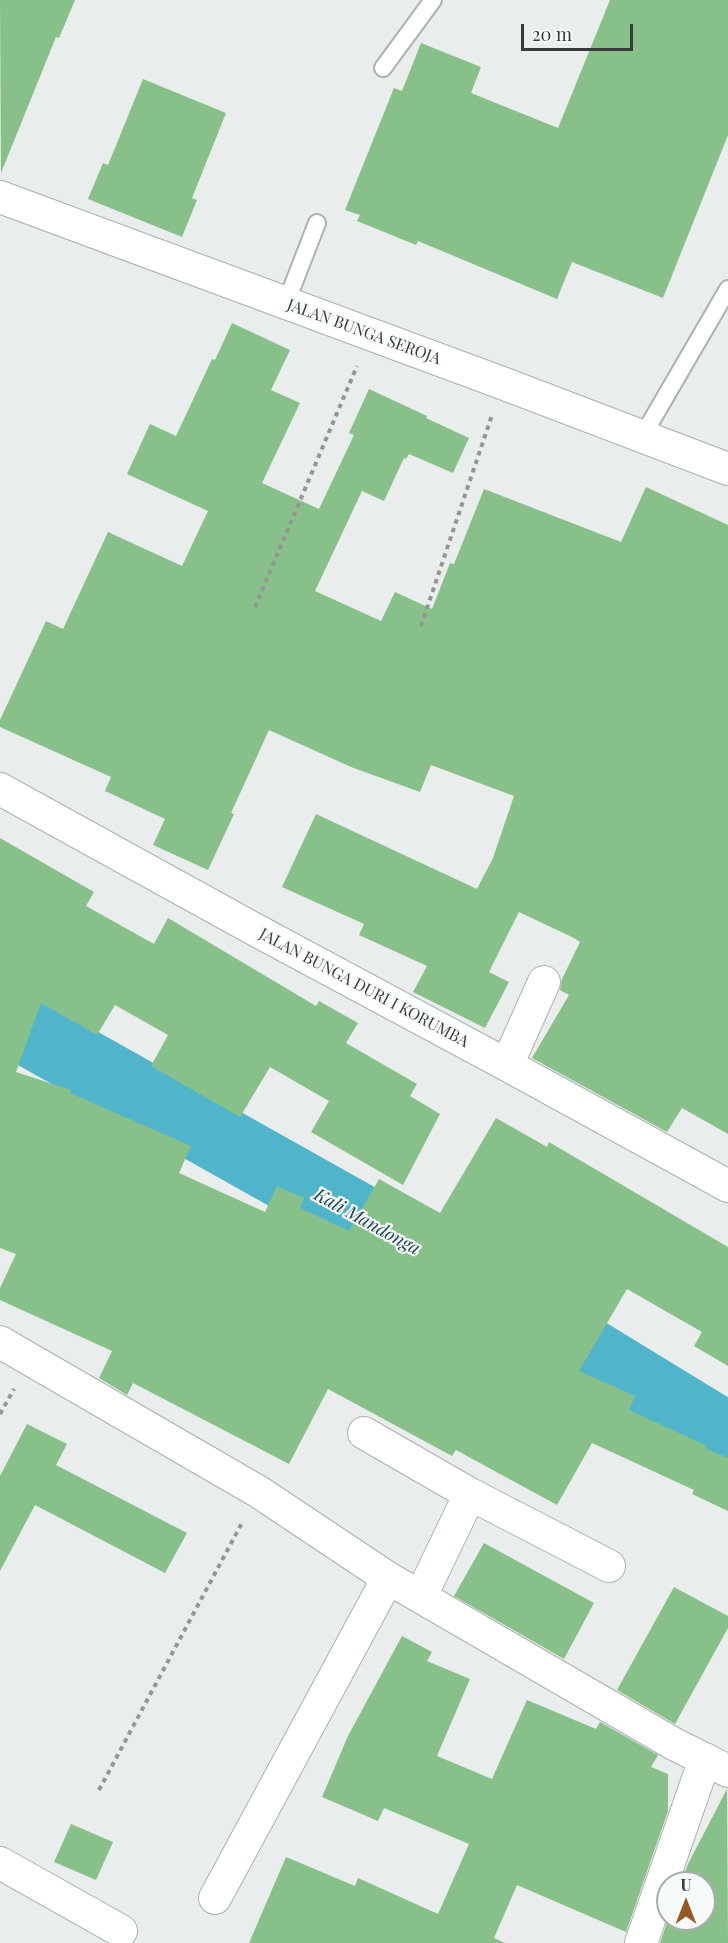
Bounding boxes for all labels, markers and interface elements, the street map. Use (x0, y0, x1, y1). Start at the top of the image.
scale bar (524, 12, 636, 50)
text: 20 m (532, 22, 572, 46)
street label: JALAN BUNGA SEROJA (285, 295, 443, 369)
street label: JALAN BUNGA DURI I KORUMBA (256, 924, 472, 1052)
water label: Kali Mandonga (310, 1184, 424, 1260)
north arrow (656, 1871, 716, 1931)
text: U (680, 1874, 692, 1895)

